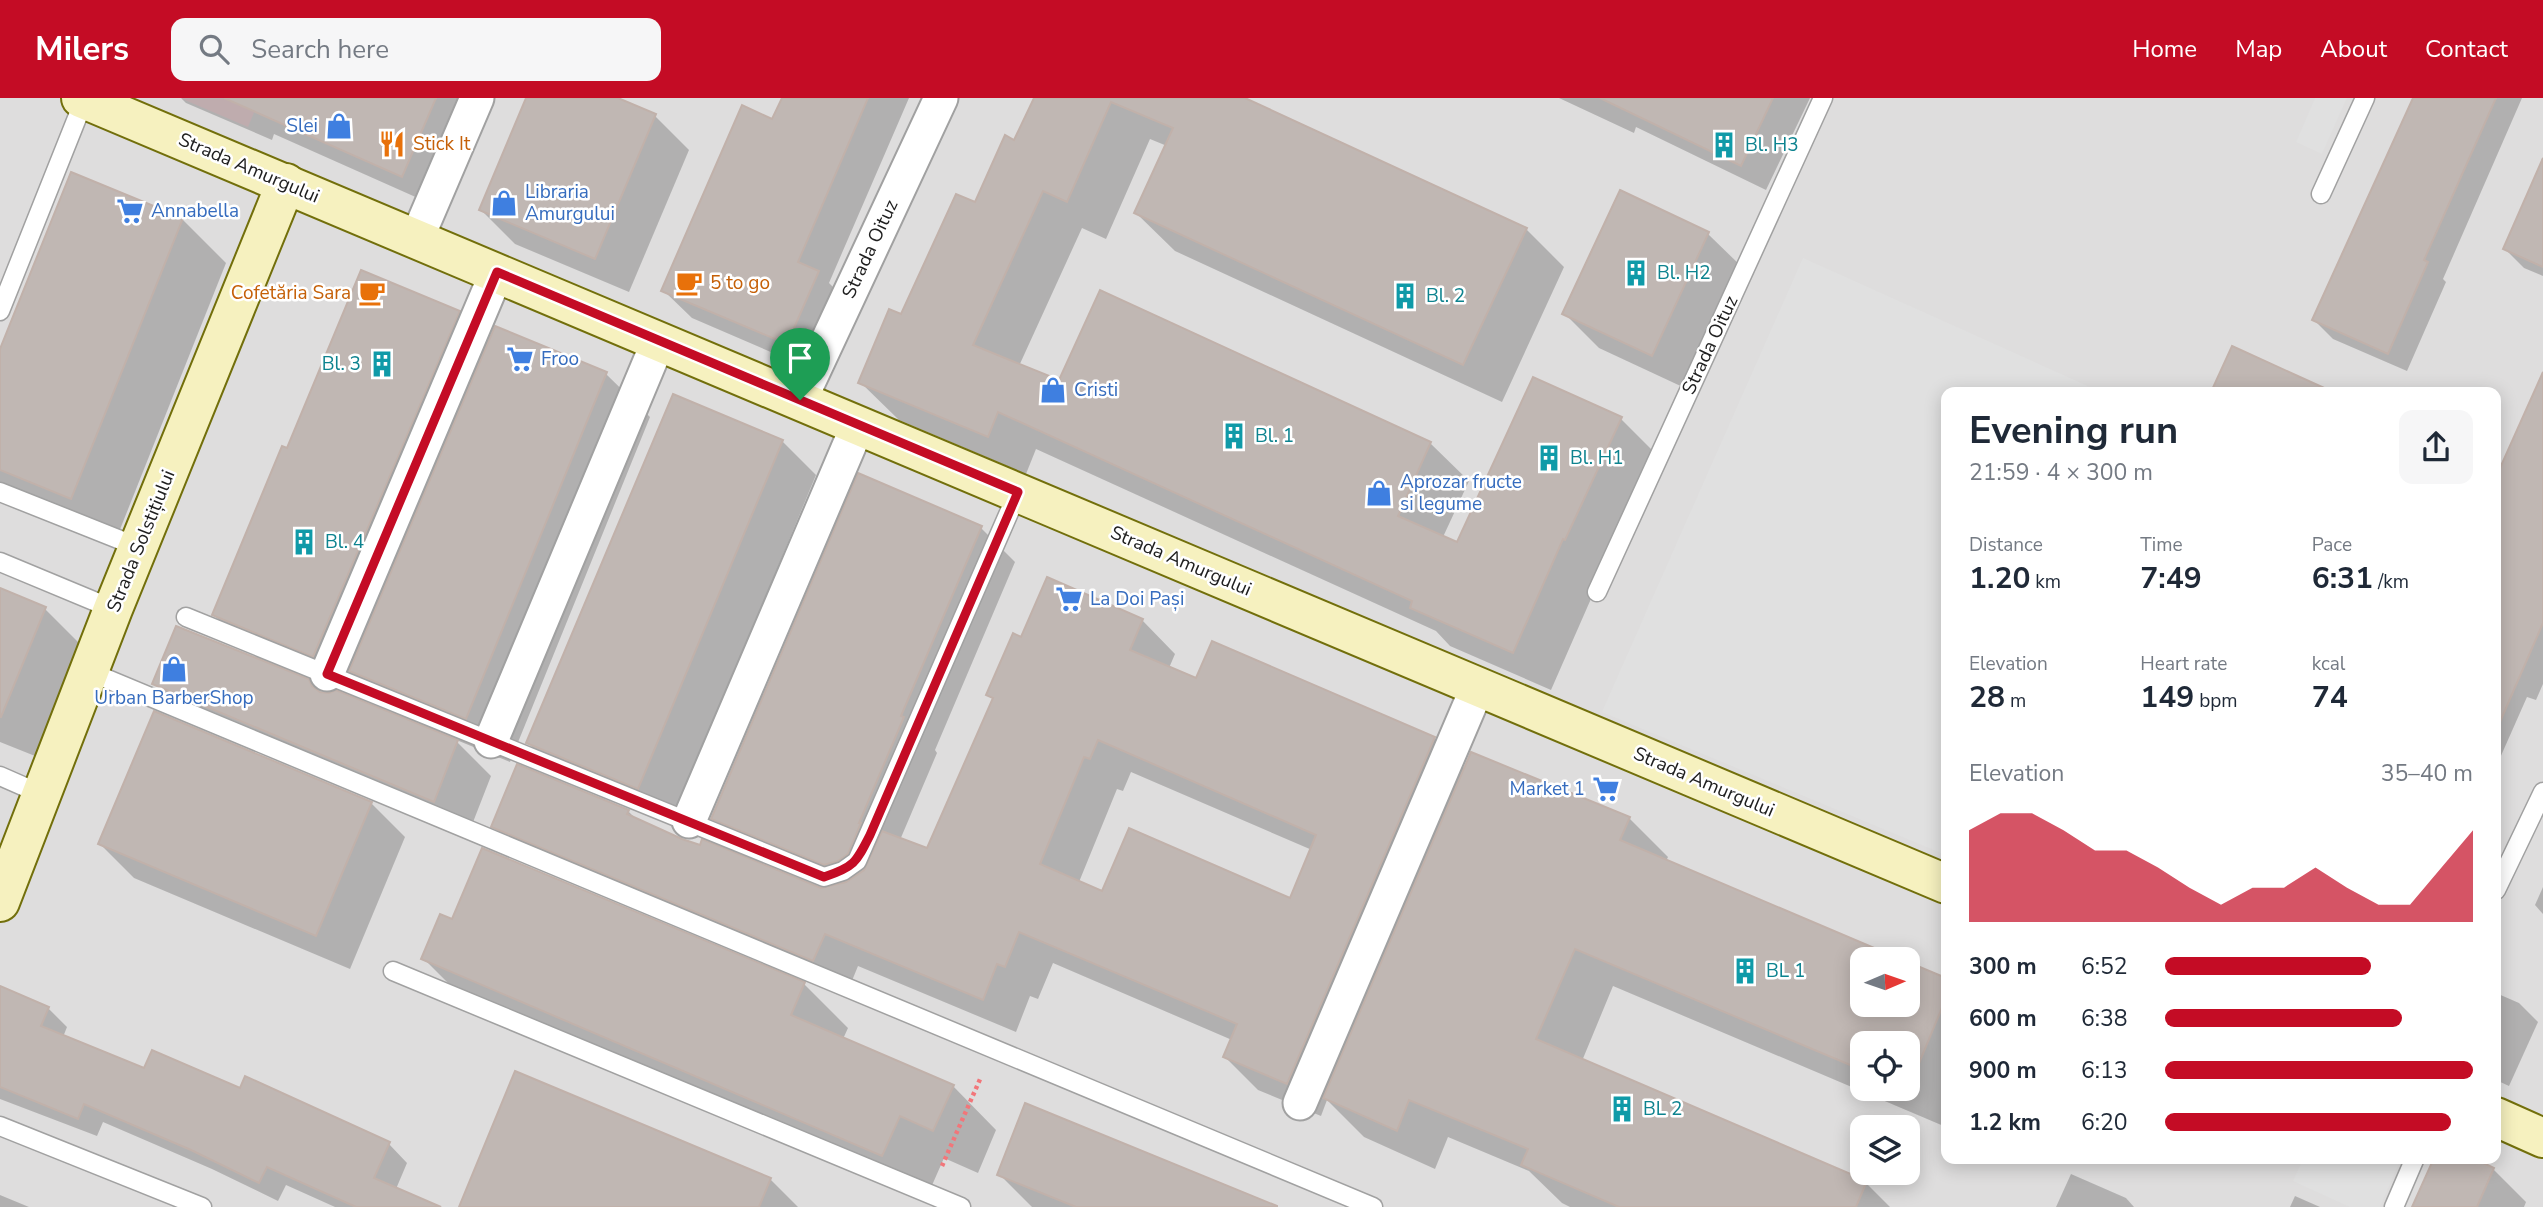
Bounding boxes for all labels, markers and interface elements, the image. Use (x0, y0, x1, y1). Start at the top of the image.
search box (171, 18, 661, 81)
text: Milers (35, 27, 129, 72)
icon: search (195, 30, 233, 68)
text: Search here (251, 32, 389, 67)
text: Home (2132, 33, 2197, 65)
text: Map (2235, 33, 2282, 65)
text: About (2320, 33, 2387, 65)
text: Contact (2425, 33, 2508, 65)
shop icon: Slei (324, 111, 354, 141)
place label: Slei (286, 113, 318, 139)
street label: Strada Amurgului (174, 127, 324, 209)
restaurant icon: Stick It (377, 129, 407, 159)
building icon: Bl. H3 (1709, 130, 1739, 160)
place label: Stick It (413, 131, 471, 157)
place label: Bl. H3 (1745, 132, 1799, 158)
place label: Libraria Amurgului (525, 179, 615, 227)
shop icon: Libraria Amurgului (489, 188, 519, 218)
street label: Strada Oituz (836, 195, 904, 303)
supermarket icon: Annabella (115, 196, 145, 226)
place label: Annabella (151, 198, 239, 224)
building icon: Bl. H2 (1621, 258, 1651, 288)
place label: Bl. H2 (1657, 260, 1711, 286)
cafe icon: 5 to go (674, 268, 704, 298)
place label: 5 to go (710, 270, 770, 296)
cafe icon: Cofetăria Sara (357, 278, 387, 308)
place label: Cofetăria Sara (231, 280, 351, 306)
building icon: Bl. 2 (1390, 281, 1420, 311)
place label: Bl. 2 (1426, 283, 1465, 309)
street label: Strada Oituz (1676, 291, 1744, 399)
pin (770, 328, 830, 400)
icon: arrive (781, 339, 819, 377)
supermarket icon: Froo (505, 344, 535, 374)
place label: Froo (541, 346, 579, 372)
building icon: Bl. 3 (367, 349, 397, 379)
place label: Bl. 3 (322, 351, 361, 377)
shop icon: Cristi (1038, 375, 1068, 405)
place label: Cristi (1074, 377, 1118, 403)
text: Evening run (1969, 405, 2178, 456)
button: share (2399, 410, 2473, 484)
building icon: Bl. 1 (1219, 421, 1249, 451)
place label: Bl. 1 (1255, 423, 1294, 449)
building icon: Bl. H1 (1534, 443, 1564, 473)
place label: Bl. H1 (1570, 445, 1624, 471)
text: 21:59 · 4 × 300 m (1969, 457, 2153, 488)
street label: Strada Solstițiului (101, 466, 181, 616)
place label: Aprozar fructe si legume (1400, 469, 1522, 517)
shop icon: Aprozar fructe si legume (1364, 478, 1394, 508)
street label: Strada Amurgului (1106, 520, 1256, 602)
building icon: Bl. 4 (289, 527, 319, 557)
place label: Bl. 4 (325, 529, 364, 555)
text: Distance (1969, 532, 2043, 558)
text: Time (2140, 532, 2183, 558)
text: Pace (2312, 532, 2352, 558)
text: 1.20 (1969, 558, 2030, 599)
text: 7:49 (2140, 558, 2202, 599)
text: 6:31 (2312, 558, 2373, 599)
text: km (2030, 569, 2061, 595)
text: /km (2373, 569, 2409, 595)
supermarket icon: La Doi Pași (1054, 584, 1084, 614)
place label: La Doi Pași (1090, 586, 1184, 612)
text: Elevation (1969, 651, 2048, 677)
text: Heart rate (2140, 651, 2227, 677)
text: kcal (2312, 651, 2345, 677)
shop icon: Urban BarberShop (159, 654, 189, 684)
text: 28 (1969, 677, 2005, 718)
text: 149 (2140, 677, 2194, 718)
text: 74 (2312, 677, 2348, 718)
place label: Urban BarberShop (94, 685, 254, 711)
text: m (2005, 688, 2026, 714)
text: bpm (2194, 688, 2238, 714)
street label: Strada Amurgului (1629, 741, 1779, 823)
text: Elevation (1969, 758, 2064, 789)
text: 35–40 m (2381, 758, 2473, 789)
supermarket icon: Market 1 (1591, 774, 1621, 804)
place label: Market 1 (1510, 776, 1585, 802)
north arrow (1850, 947, 1920, 1017)
map controls (1850, 947, 1920, 1185)
text: 300 m (1969, 951, 2037, 982)
text: 6:52 (2081, 951, 2128, 982)
building icon: BL 1 (1730, 956, 1760, 986)
place label: BL 1 (1766, 958, 1805, 984)
text: 600 m (1969, 1003, 2037, 1034)
text: 6:38 (2081, 1003, 2128, 1034)
button: locate (1850, 1031, 1920, 1101)
text: 900 m (1969, 1055, 2037, 1086)
text: 6:13 (2081, 1055, 2128, 1086)
building icon: BL 2 (1607, 1094, 1637, 1124)
place label: BL 2 (1643, 1096, 1682, 1122)
text: 1.2 km (1969, 1107, 2041, 1138)
text: 6:20 (2081, 1107, 2128, 1138)
button: layers (1850, 1115, 1920, 1185)

